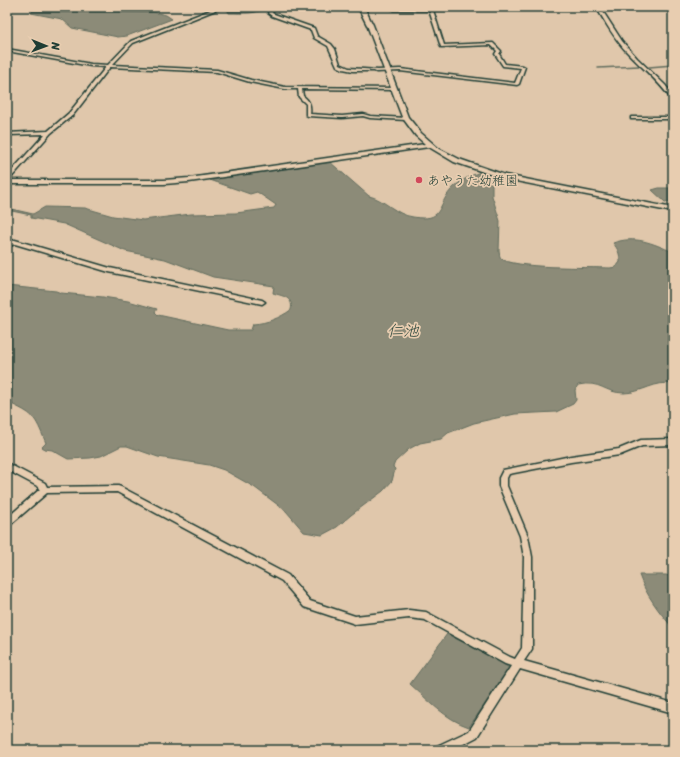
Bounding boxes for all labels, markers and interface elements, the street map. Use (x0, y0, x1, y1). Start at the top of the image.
north arrow (26, 26, 66, 66)
text: N (46, 41, 65, 51)
place label: あやうた幼稚園 (427, 169, 518, 192)
marker: あやうた幼稚園 (414, 175, 424, 185)
water label: 仁池 (387, 316, 420, 345)

